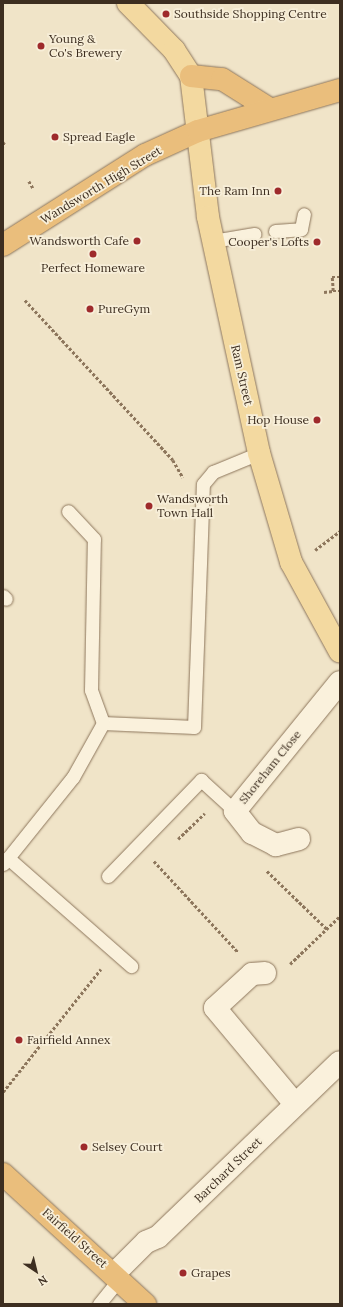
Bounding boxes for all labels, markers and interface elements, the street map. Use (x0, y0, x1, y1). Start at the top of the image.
place label: Southside Shopping Centre (174, 7, 327, 21)
marker: Southside Shopping Centre (161, 9, 171, 19)
place label: Young & Co's Brewery (49, 32, 122, 60)
marker: Young & Co's Brewery (36, 41, 46, 51)
place label: Spread Eagle (63, 130, 135, 144)
marker: Spread Eagle (50, 132, 60, 142)
street label: Wandsworth High Street (38, 143, 164, 227)
place label: The Ram Inn (199, 184, 270, 198)
marker: The Ram Inn (273, 186, 283, 196)
place label: Wandsworth Cafe (29, 234, 129, 248)
place label: Cooper's Lofts (228, 235, 309, 249)
marker: Wandsworth Cafe (132, 236, 142, 246)
marker: Cooper's Lofts (312, 237, 322, 247)
marker: Perfect Homeware (88, 249, 98, 259)
place label: Perfect Homeware (41, 261, 145, 275)
place label: PureGym (98, 302, 150, 316)
marker: PureGym (85, 304, 95, 314)
street label: Ram Street (228, 343, 256, 407)
place label: Hop House (247, 413, 309, 427)
marker: Hop House (312, 415, 322, 425)
place label: Wandsworth Town Hall (157, 492, 228, 520)
marker: Wandsworth Town Hall (144, 501, 154, 511)
street label: Shoreham Close (236, 727, 304, 807)
place label: Fairfield Annex (27, 1033, 110, 1047)
marker: Fairfield Annex (14, 1035, 24, 1045)
street label: Barchard Street (191, 1134, 265, 1206)
place label: Selsey Court (92, 1140, 163, 1154)
marker: Selsey Court (79, 1142, 89, 1152)
street label: Fairfield Street (40, 1205, 110, 1271)
north arrow (16, 1251, 56, 1291)
place label: Grapes (191, 1266, 231, 1280)
marker: Grapes (178, 1268, 188, 1278)
text: N (35, 1273, 50, 1289)

